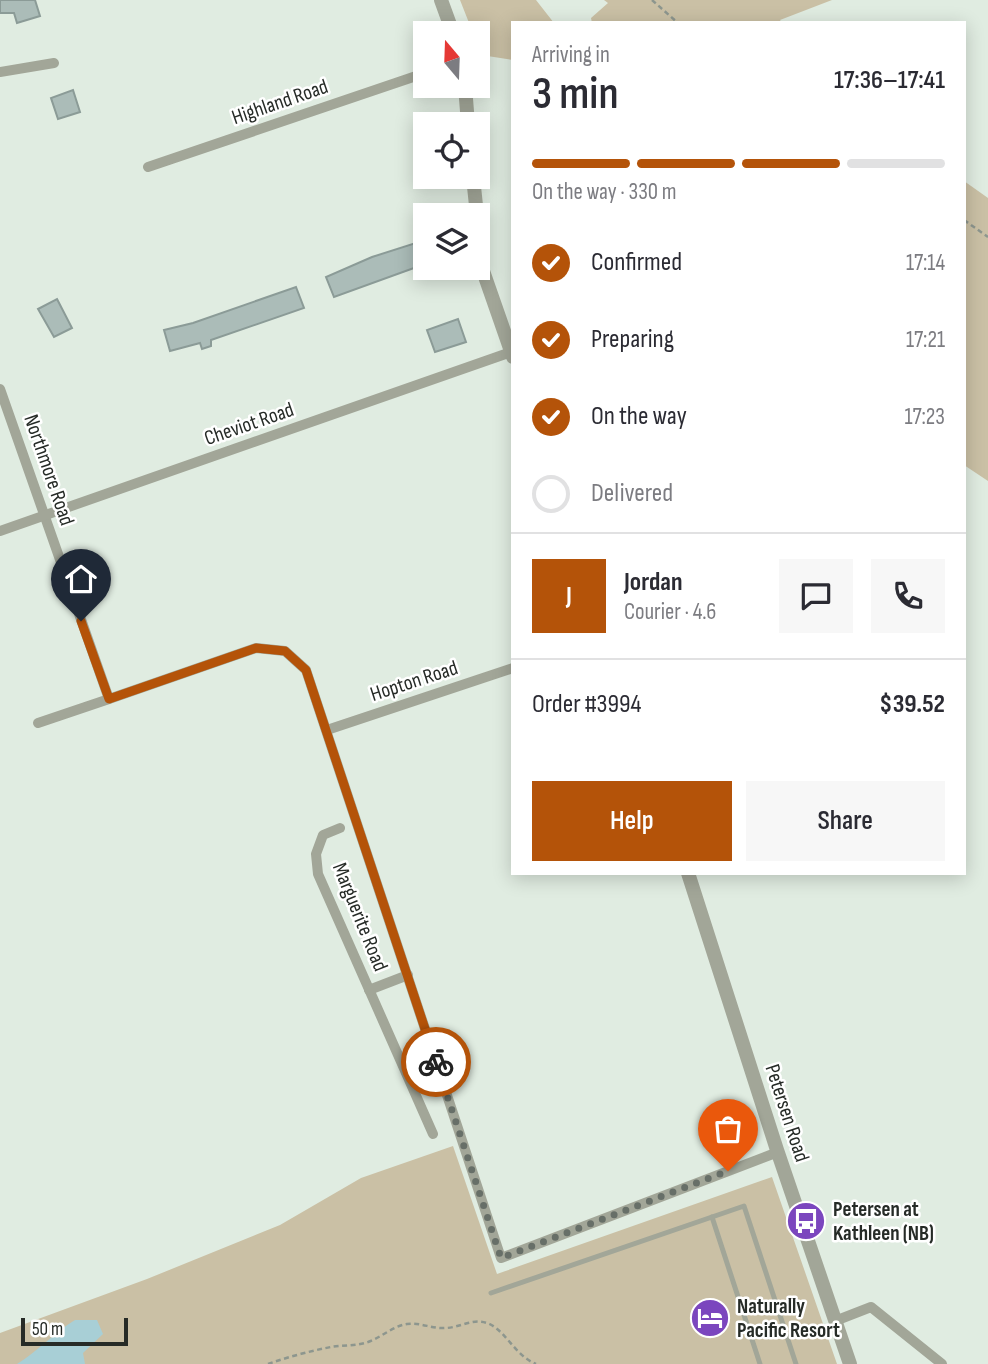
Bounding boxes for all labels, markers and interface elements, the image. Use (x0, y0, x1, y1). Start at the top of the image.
north arrow (413, 21, 490, 98)
map controls (413, 21, 490, 280)
text: Arriving in (532, 41, 610, 69)
text: 17:36–17:41 (834, 65, 945, 96)
text: 3 min (532, 67, 619, 122)
street label: Highland Road (229, 74, 331, 130)
button: locate (413, 112, 490, 189)
text: On the way · 330 m (532, 178, 677, 206)
button: layers (413, 203, 490, 280)
icon: check (532, 244, 570, 282)
text: Confirmed (591, 247, 682, 278)
text: 17:14 (906, 249, 945, 277)
icon: check (532, 321, 570, 359)
text: Preparing (591, 324, 674, 355)
text: 17:21 (906, 326, 945, 354)
street label: Cheviot Road (201, 397, 297, 451)
icon: check (532, 398, 570, 436)
text: On the way (591, 401, 687, 432)
text: 17:23 (904, 403, 945, 431)
street label: Northmore Road (18, 411, 80, 529)
text: Delivered (591, 478, 673, 509)
pin (51, 549, 111, 621)
button: chat (779, 559, 853, 633)
button: phone (871, 559, 945, 633)
icon: home (62, 560, 100, 598)
text: Jordan (624, 567, 682, 598)
text: J (566, 581, 572, 612)
text: Courier · 4.6 (624, 598, 716, 626)
street label: Hopton Road (367, 655, 461, 707)
text: Order #3994 (532, 689, 641, 720)
text: $39.52 (879, 689, 945, 720)
button: Help (532, 781, 732, 861)
button: Share (746, 781, 945, 861)
street label: Marguerite Road (327, 859, 393, 975)
courier (401, 1027, 471, 1097)
icon: bike (417, 1043, 455, 1081)
street label: Petersen Road (760, 1061, 814, 1165)
pin (698, 1099, 758, 1171)
icon: bag (709, 1110, 747, 1148)
place label: Petersen at Kathleen (NB) (833, 1197, 934, 1246)
bus stop icon: Petersen at Kathleen (NB) (785, 1200, 827, 1242)
place label: Naturally Pacific Resort (737, 1294, 840, 1343)
hotel icon: Naturally Pacific Resort (689, 1297, 731, 1339)
scale bar (21, 1315, 128, 1347)
text: 50 m (32, 1318, 63, 1341)

